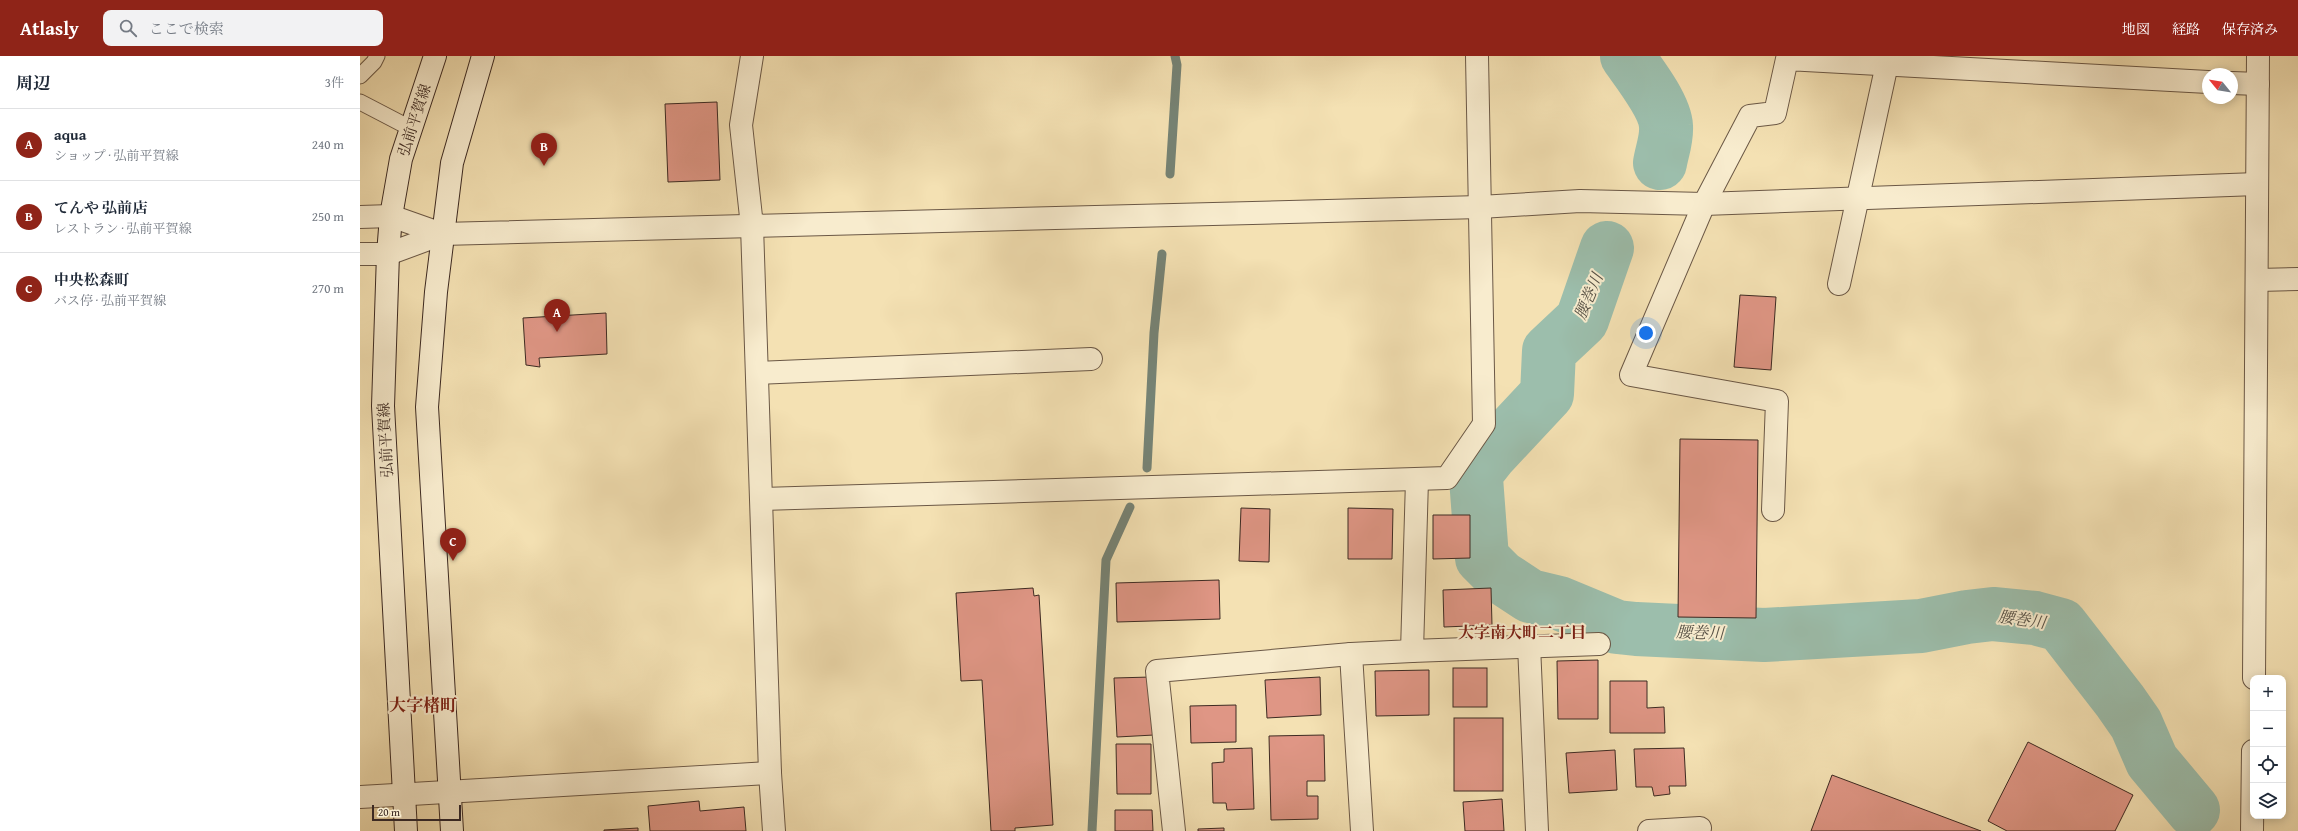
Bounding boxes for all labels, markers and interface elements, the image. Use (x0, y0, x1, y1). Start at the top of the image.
search box (103, 10, 383, 46)
text: Atlasly (20, 14, 79, 42)
icon: search (117, 17, 139, 39)
text: ここで検索 (149, 18, 224, 39)
text: 地図 (2122, 19, 2150, 39)
text: 経路 (2172, 19, 2200, 39)
text: 保存済み (2222, 19, 2278, 39)
north arrow (2202, 68, 2238, 104)
text: 周辺 (16, 70, 50, 95)
text: 3件 (325, 73, 344, 92)
street label: 弘前平賀線 (392, 81, 436, 159)
text: aqua (54, 124, 86, 145)
pin: B (531, 133, 557, 166)
text: A (25, 135, 33, 154)
text: 240 m (312, 135, 344, 154)
text: ショップ · 弘前平賀線 (54, 146, 179, 165)
text: てんや 弘前店 (54, 197, 147, 218)
text: B (25, 207, 33, 226)
text: 250 m (312, 207, 344, 226)
text: レストラン · 弘前平賀線 (54, 219, 192, 238)
water label: 腰巻川 (1568, 267, 1609, 323)
text: 中央松森町 (54, 269, 129, 290)
text: C (25, 279, 33, 298)
text: 270 m (312, 279, 344, 298)
text: バス停 · 弘前平賀線 (54, 291, 166, 310)
pin: A (544, 299, 570, 332)
your location (1636, 323, 1656, 343)
street label: 弘前平賀線 (373, 402, 397, 478)
pin: C (440, 528, 466, 561)
water label: 腰巻川 (1997, 604, 2049, 635)
water label: 腰巻川 (1676, 619, 1726, 645)
district label: 大字南大町二丁目 (1458, 620, 1586, 644)
map controls (2250, 675, 2286, 819)
button: + (2250, 675, 2286, 711)
district label: 大字楮町 (389, 692, 457, 717)
button: − (2250, 711, 2286, 747)
button: locate (2250, 747, 2286, 783)
button: layers (2250, 783, 2286, 819)
scale bar (372, 803, 461, 822)
text: 20 m (378, 804, 400, 820)

